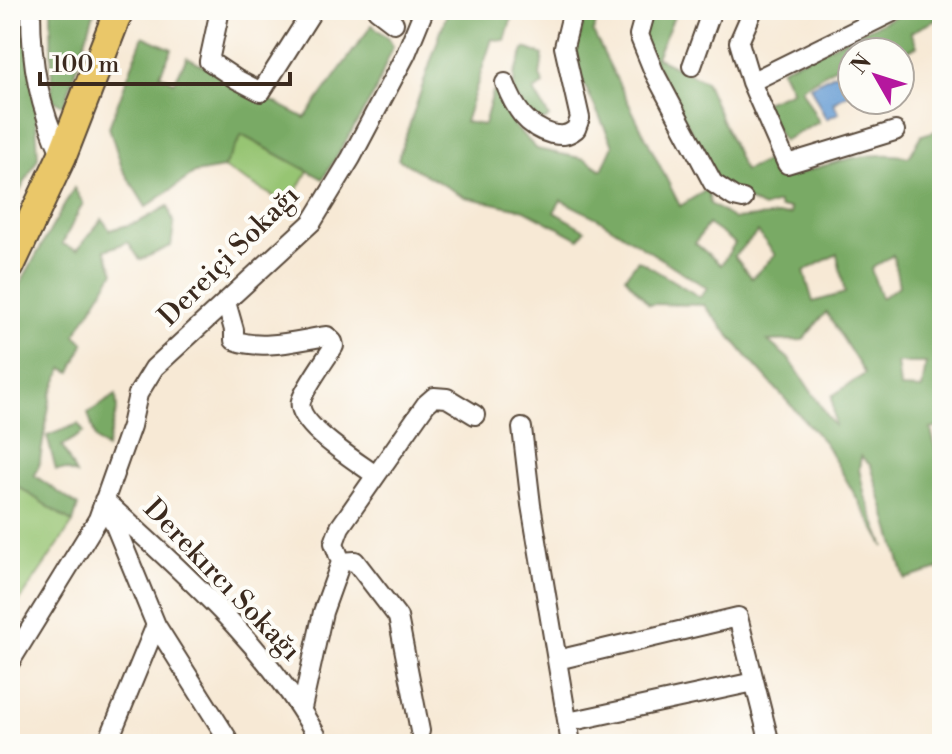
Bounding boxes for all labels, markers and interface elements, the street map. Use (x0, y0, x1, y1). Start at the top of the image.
scale bar (40, 36, 290, 86)
north arrow (836, 36, 916, 116)
text: N (846, 49, 878, 80)
text: 100 m (52, 50, 119, 80)
street label: Dereiçi Sokağı (151, 178, 307, 334)
street label: Derekırcı Sokağı (136, 492, 308, 668)

